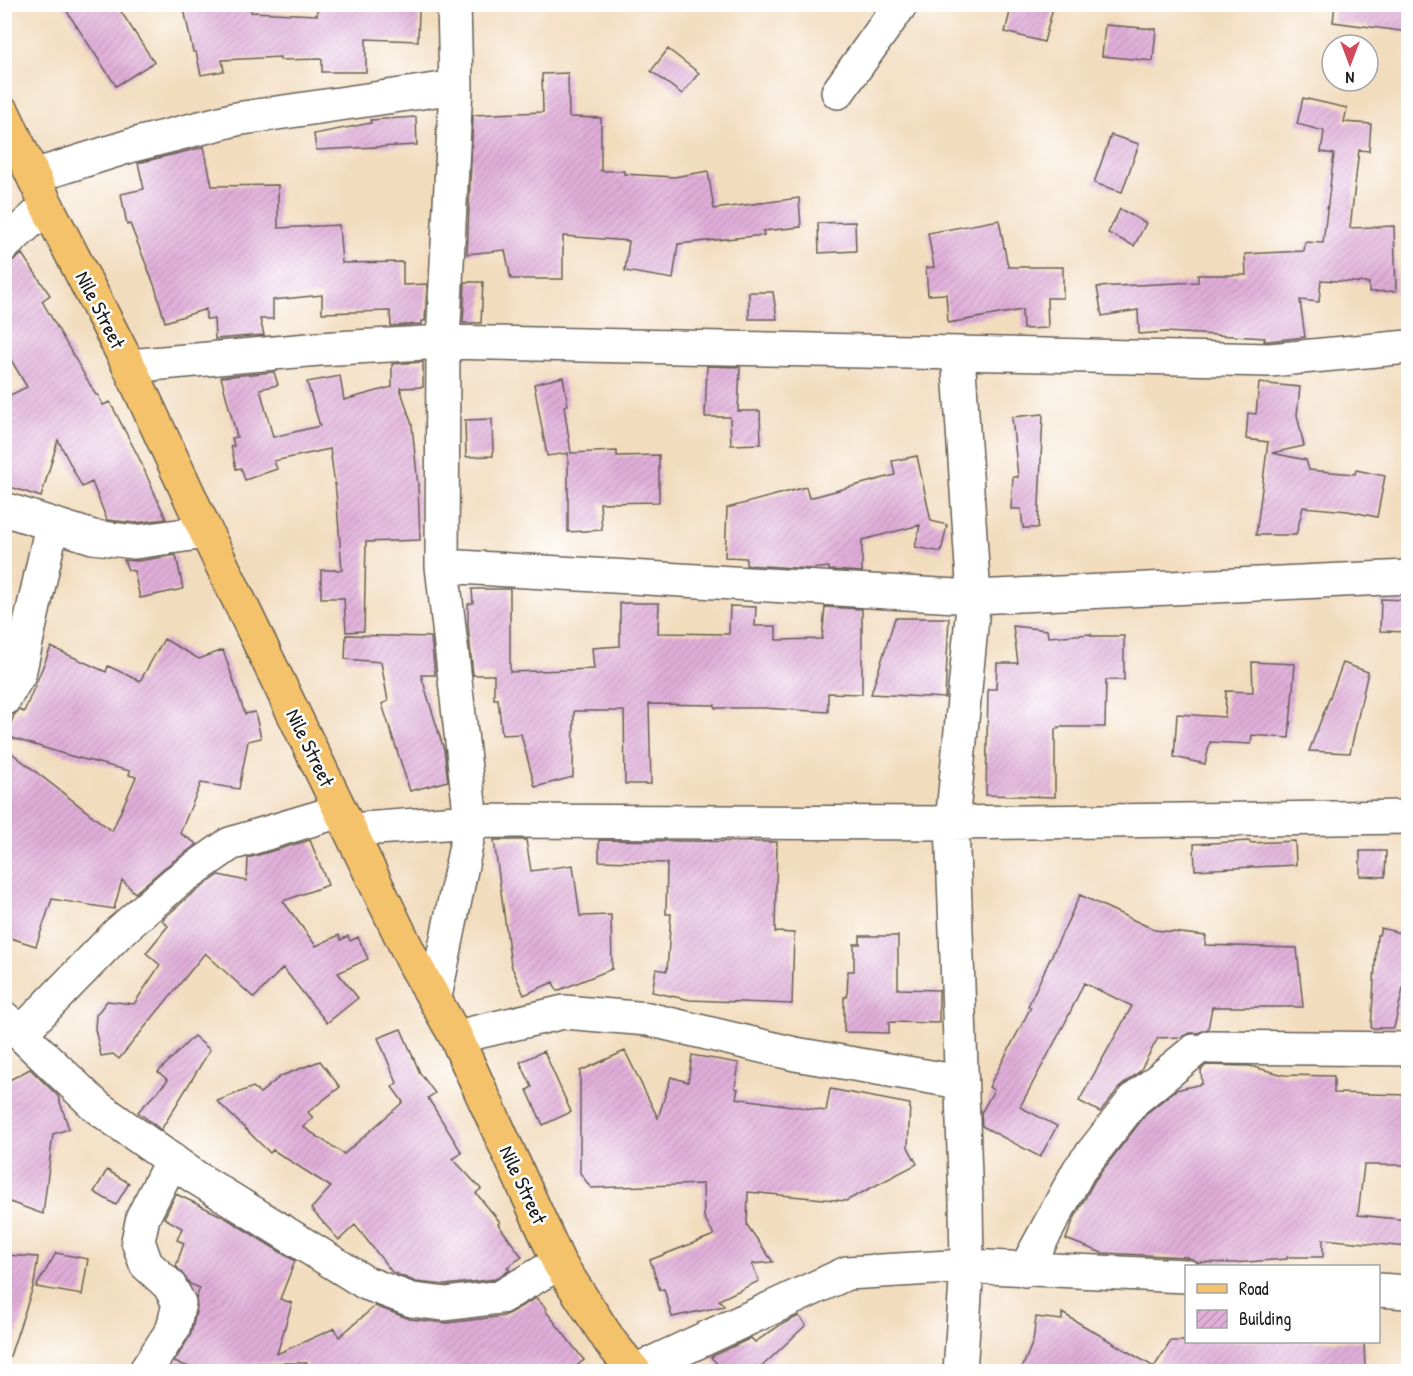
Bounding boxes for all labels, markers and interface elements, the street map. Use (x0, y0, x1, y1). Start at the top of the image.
north arrow (1320, 33, 1380, 93)
text: N (1345, 67, 1354, 89)
street label: Nile Street (69, 266, 133, 354)
street label: Nile Street (279, 704, 342, 792)
street label: Nile Street (493, 1141, 555, 1229)
legend (1185, 1265, 1380, 1343)
text: Road (1239, 1276, 1269, 1301)
text: Building (1239, 1306, 1291, 1331)

